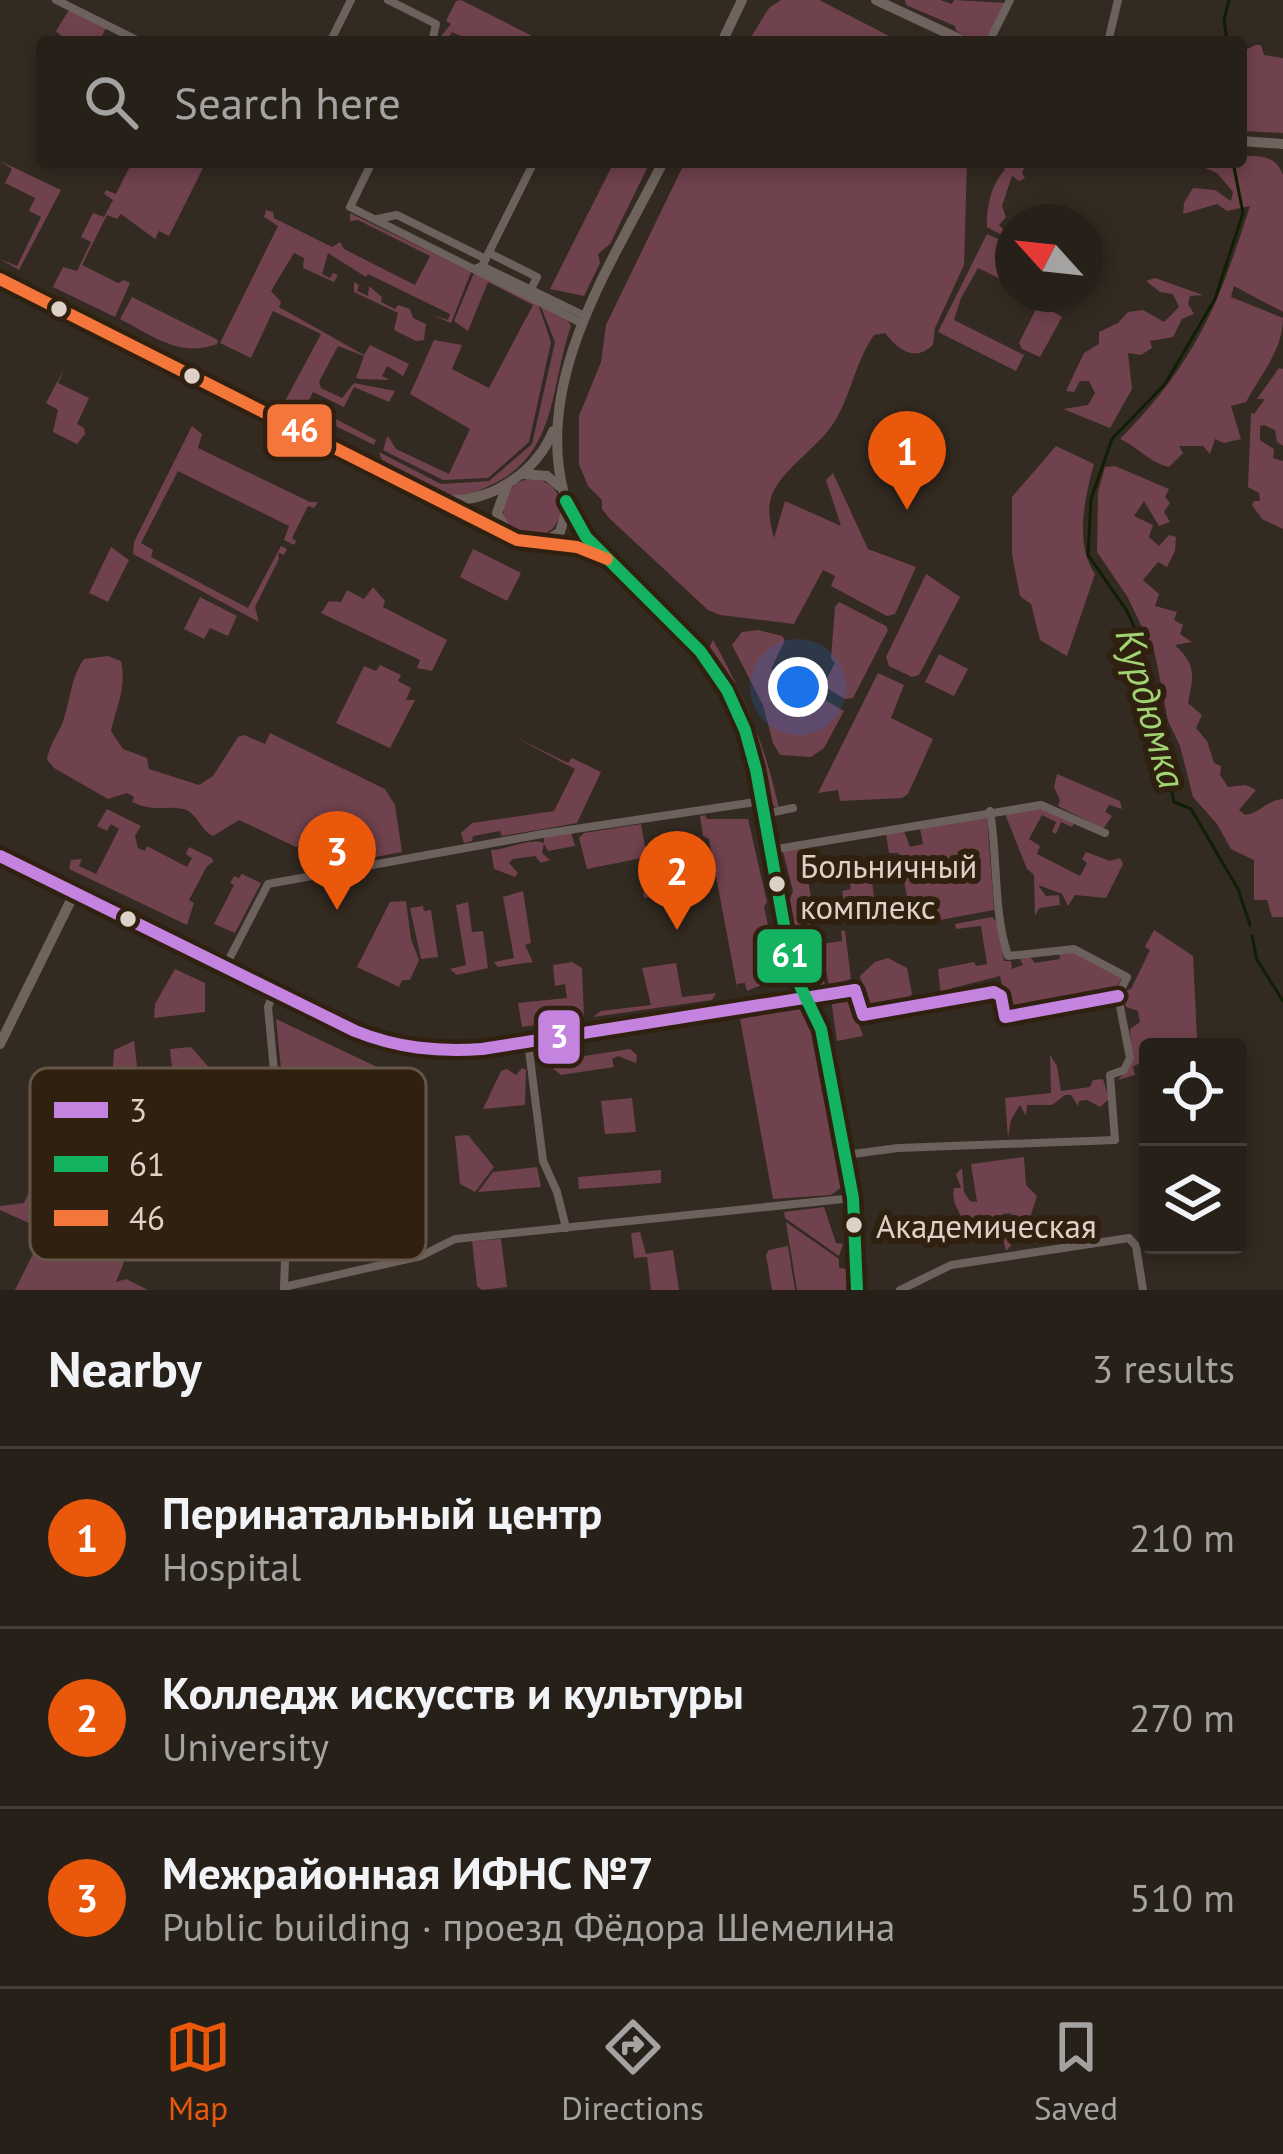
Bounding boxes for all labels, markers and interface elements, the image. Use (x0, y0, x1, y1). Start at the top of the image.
search box (36, 36, 1247, 168)
icon: search (78, 69, 144, 135)
text: Search here (174, 73, 401, 131)
north arrow (995, 204, 1103, 312)
unlabelled marker (48, 298, 70, 320)
unlabelled marker (181, 365, 203, 387)
line badge: 46 (265, 402, 334, 459)
text: 46 (281, 408, 319, 451)
pin: 1 (868, 411, 946, 510)
water label: Курдюмка (1104, 622, 1199, 794)
your location (768, 657, 828, 717)
pin: 3 (298, 811, 376, 910)
pin: 2 (638, 831, 716, 930)
place label: Больничный комплекс (800, 844, 977, 928)
marker: Больничный комплекс (766, 873, 788, 895)
unlabelled marker (117, 908, 139, 930)
line badge: 61 (755, 927, 824, 985)
text: 61 (771, 933, 809, 976)
line badge: 3 (536, 1008, 582, 1066)
text: 3 (550, 1014, 568, 1057)
map controls (1139, 1038, 1247, 1254)
button: locate (1139, 1038, 1247, 1146)
legend (30, 1068, 426, 1260)
text: 3 (129, 1088, 147, 1131)
text: 61 (129, 1142, 165, 1185)
button: layers (1139, 1146, 1247, 1254)
text: 46 (129, 1196, 165, 1239)
place label: Академическая (876, 1204, 1097, 1247)
marker: Академическая (843, 1214, 865, 1236)
text: Nearby (48, 1335, 202, 1401)
text: 3 results (1092, 1343, 1235, 1394)
text: Перинатальный центр (162, 1483, 602, 1541)
text: 1 (76, 1512, 98, 1563)
text: 210 m (1129, 1512, 1235, 1563)
text: Hospital (162, 1541, 301, 1592)
text: Колледж искусств и культуры (162, 1663, 744, 1721)
text: 2 (76, 1692, 98, 1743)
text: 270 m (1129, 1692, 1235, 1743)
text: University (162, 1721, 329, 1772)
text: Межрайонная ИФНС №7 (162, 1843, 654, 1901)
text: 3 (76, 1872, 98, 1923)
text: 510 m (1129, 1872, 1235, 1923)
text: Public building · проезд Фёдора Шемелина (162, 1901, 895, 1952)
tab: Map (165, 2014, 231, 2129)
tab: Directions (561, 2014, 704, 2129)
tab: Saved (1034, 2014, 1118, 2129)

